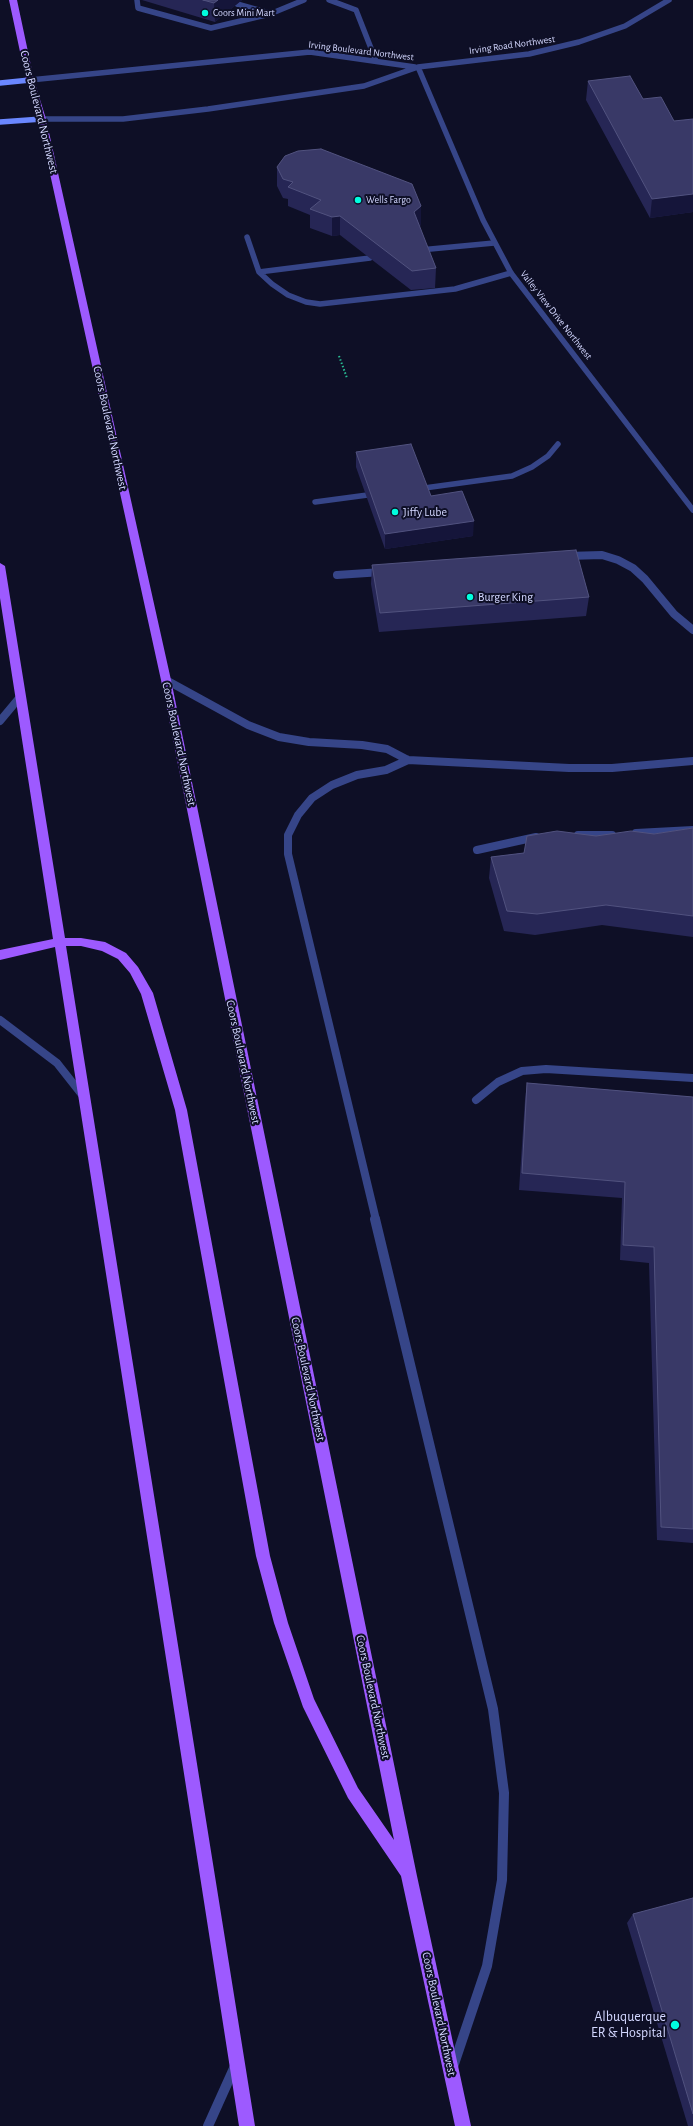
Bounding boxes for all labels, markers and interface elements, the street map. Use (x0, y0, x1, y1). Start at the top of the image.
place label: Coors Mini Mart (213, 7, 275, 19)
marker: Coors Mini Mart (200, 8, 210, 18)
street label: Irving Road Northwest (468, 33, 556, 57)
street label: Irving Boulevard Northwest (308, 39, 414, 63)
street label: Coors Boulevard Northwest (17, 49, 61, 175)
place label: Wells Fargo (366, 194, 411, 206)
marker: Wells Fargo (353, 195, 363, 205)
street label: Valley View Drive Northwest (518, 268, 594, 362)
street label: Coors Boulevard Northwest (90, 365, 130, 491)
place label: Jiffy Lube (403, 505, 447, 519)
marker: Jiffy Lube (390, 507, 400, 517)
place label: Burger King (478, 590, 533, 604)
marker: Burger King (465, 592, 475, 602)
street label: Coors Boulevard Northwest (159, 681, 199, 807)
street label: Coors Boulevard Northwest (223, 999, 263, 1125)
street label: Coors Boulevard Northwest (288, 1316, 328, 1442)
street label: Coors Boulevard Northwest (353, 1634, 393, 1760)
street label: Coors Boulevard Northwest (419, 1951, 459, 2077)
place label: Albuquerque ER & Hospital (591, 2009, 666, 2042)
marker: Albuquerque ER & Hospital (669, 2019, 681, 2031)

